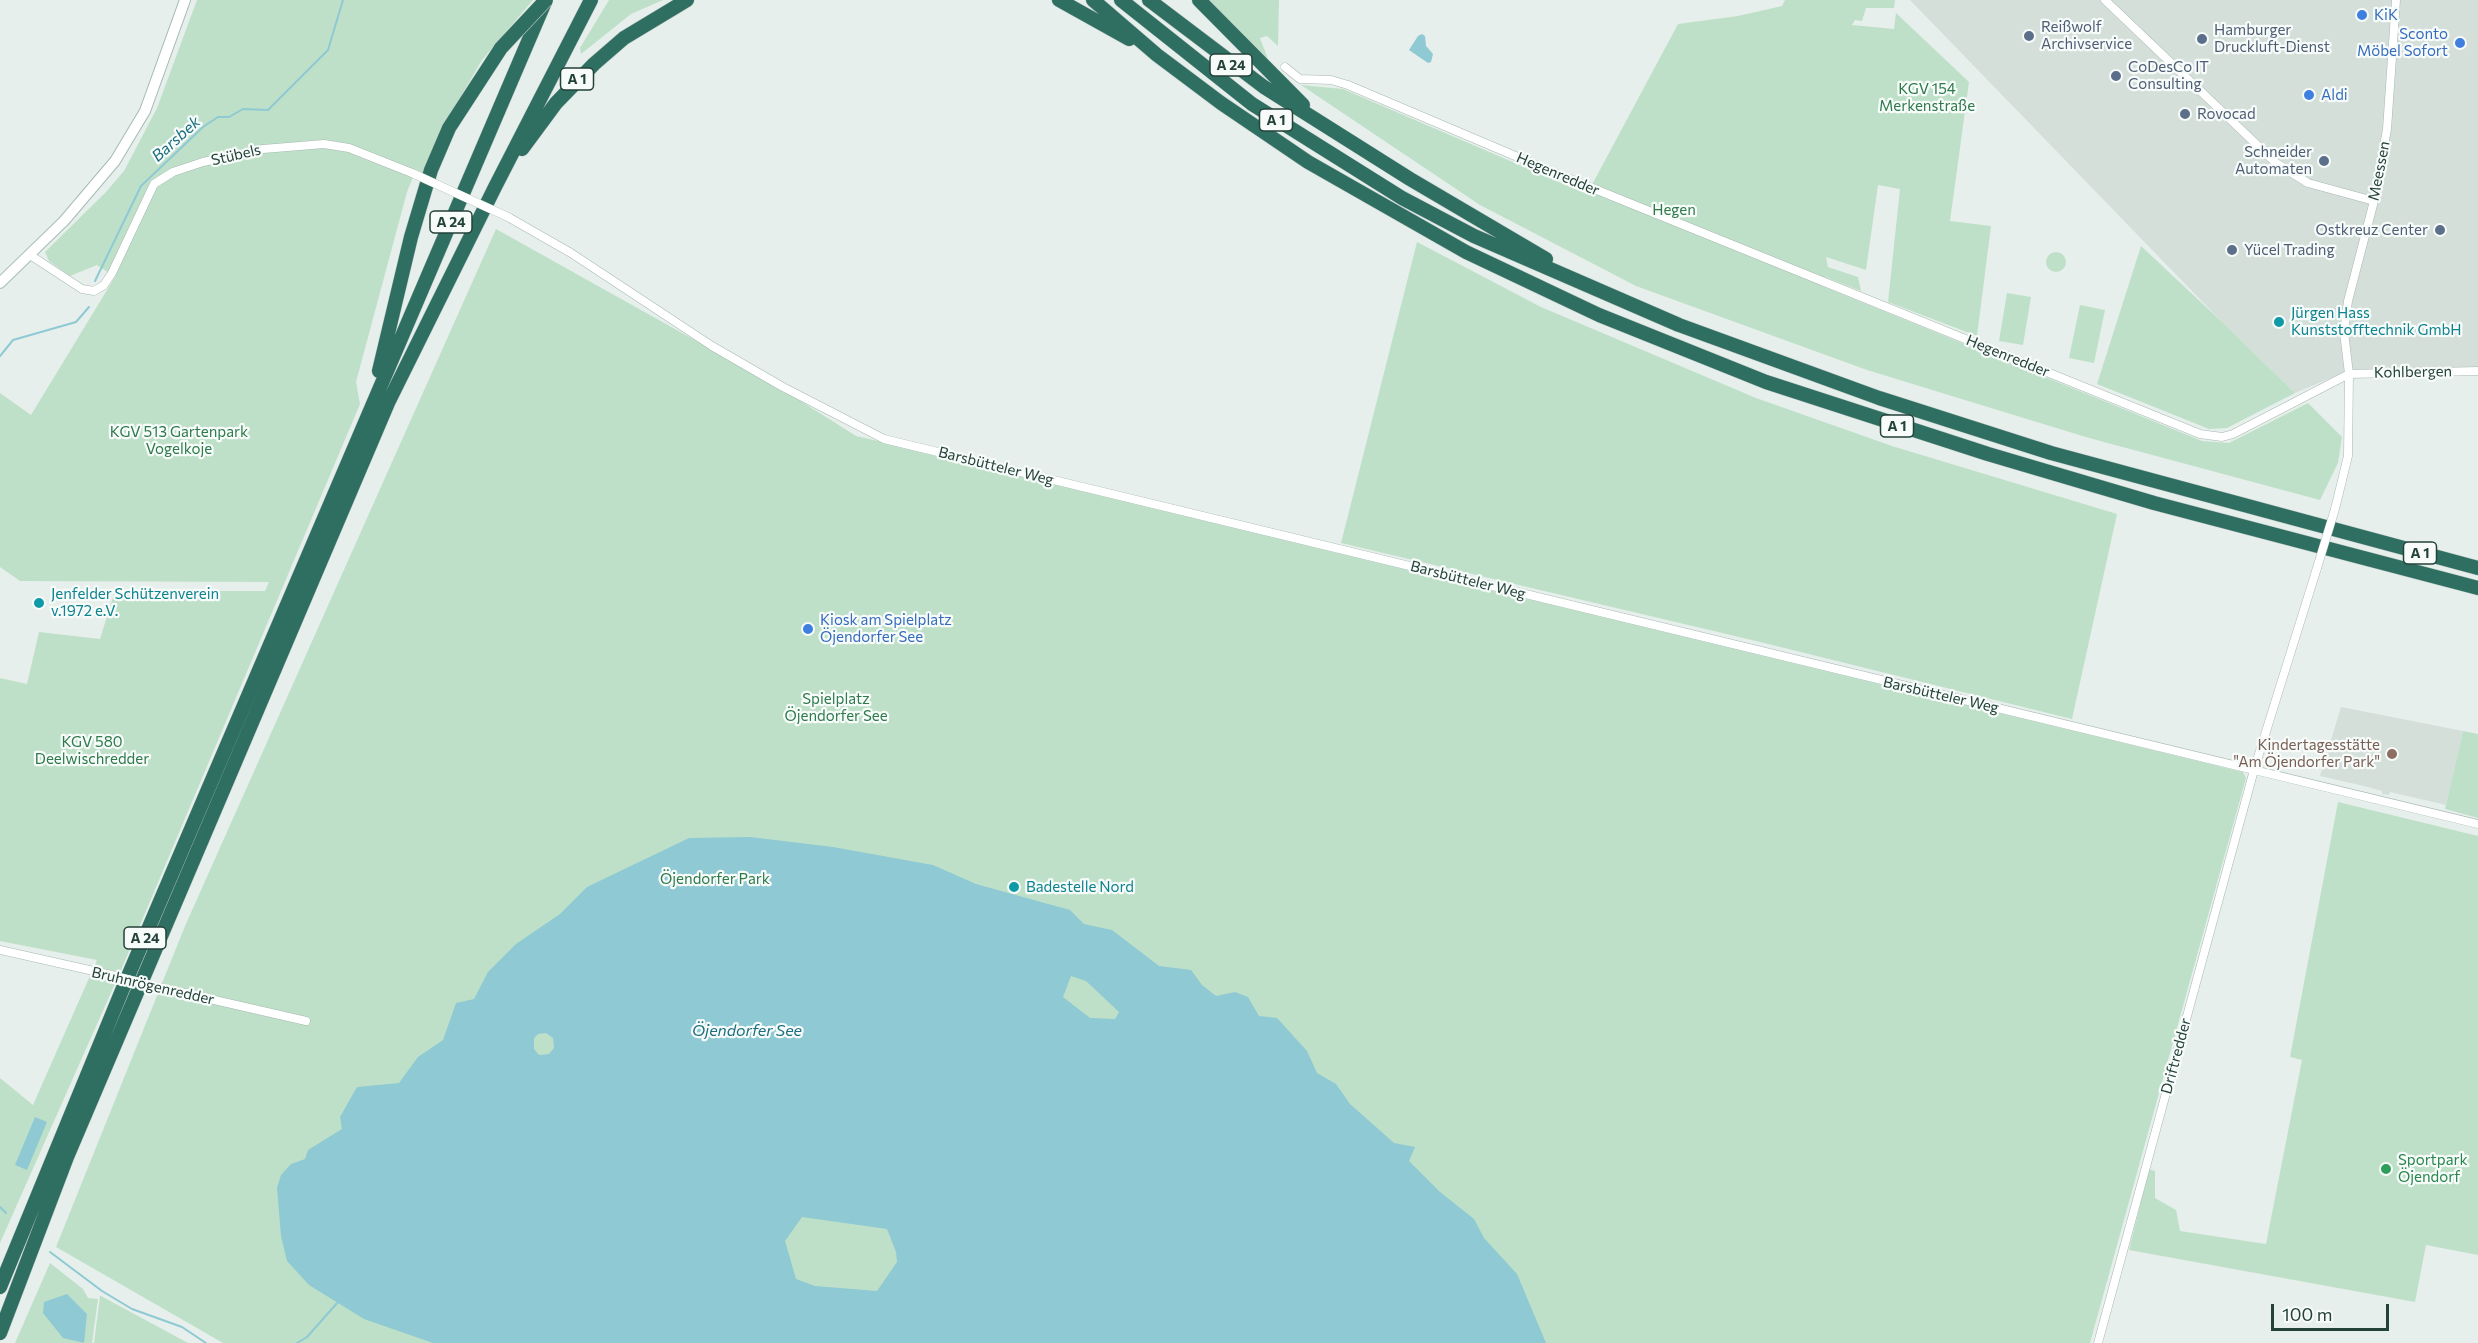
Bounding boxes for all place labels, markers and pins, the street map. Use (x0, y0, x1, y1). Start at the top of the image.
place label: KiK (2374, 6, 2398, 24)
marker: KiK (2355, 8, 2369, 22)
place label: Reißwolf Archivservice (2041, 18, 2132, 53)
place label: Hamburger Druckluft-Dienst (2214, 21, 2330, 56)
place label: Sconto Möbel Sofort (2357, 25, 2448, 60)
marker: Reißwolf Archivservice (2022, 29, 2036, 43)
marker: Hamburger Druckluft-Dienst (2195, 32, 2209, 46)
marker: Sconto Möbel Sofort (2453, 36, 2467, 50)
place label: CoDesCo IT Consulting (2128, 58, 2209, 93)
marker: CoDesCo IT Consulting (2109, 69, 2123, 83)
place label: Aldi (2321, 86, 2348, 104)
marker: Aldi (2302, 88, 2316, 102)
place label: Rovocad (2197, 105, 2256, 123)
marker: Rovocad (2178, 107, 2192, 121)
place label: Schneider Automaten (2235, 143, 2312, 178)
marker: Schneider Automaten (2317, 154, 2331, 168)
place label: Ostkreuz Center (2316, 221, 2428, 239)
marker: Ostkreuz Center (2433, 223, 2447, 237)
place label: Yücel Trading (2244, 241, 2335, 259)
marker: Yücel Trading (2225, 243, 2239, 257)
place label: Jürgen Hass Kunststofftechnik GmbH (2291, 304, 2462, 339)
marker: Jürgen Hass Kunststofftechnik GmbH (2272, 315, 2286, 329)
place label: Jenfelder Schützenverein v.1972 e.V. (51, 585, 219, 620)
marker: Jenfelder Schützenverein v.1972 e.V. (32, 596, 46, 610)
place label: Kiosk am Spielplatz Öjendorfer See (820, 611, 952, 646)
marker: Kiosk am Spielplatz Öjendorfer See (801, 622, 815, 636)
place label: Kindertagesstätte "Am Öjendorfer Park" (2233, 736, 2380, 771)
marker: Kindertagesstätte "Am Öjendorfer Park" (2385, 747, 2399, 761)
place label: Badestelle Nord (1026, 878, 1134, 896)
marker: Badestelle Nord (1007, 880, 1021, 894)
place label: Sportpark Öjendorf (2398, 1151, 2468, 1186)
marker: Sportpark Öjendorf (2379, 1162, 2393, 1176)

